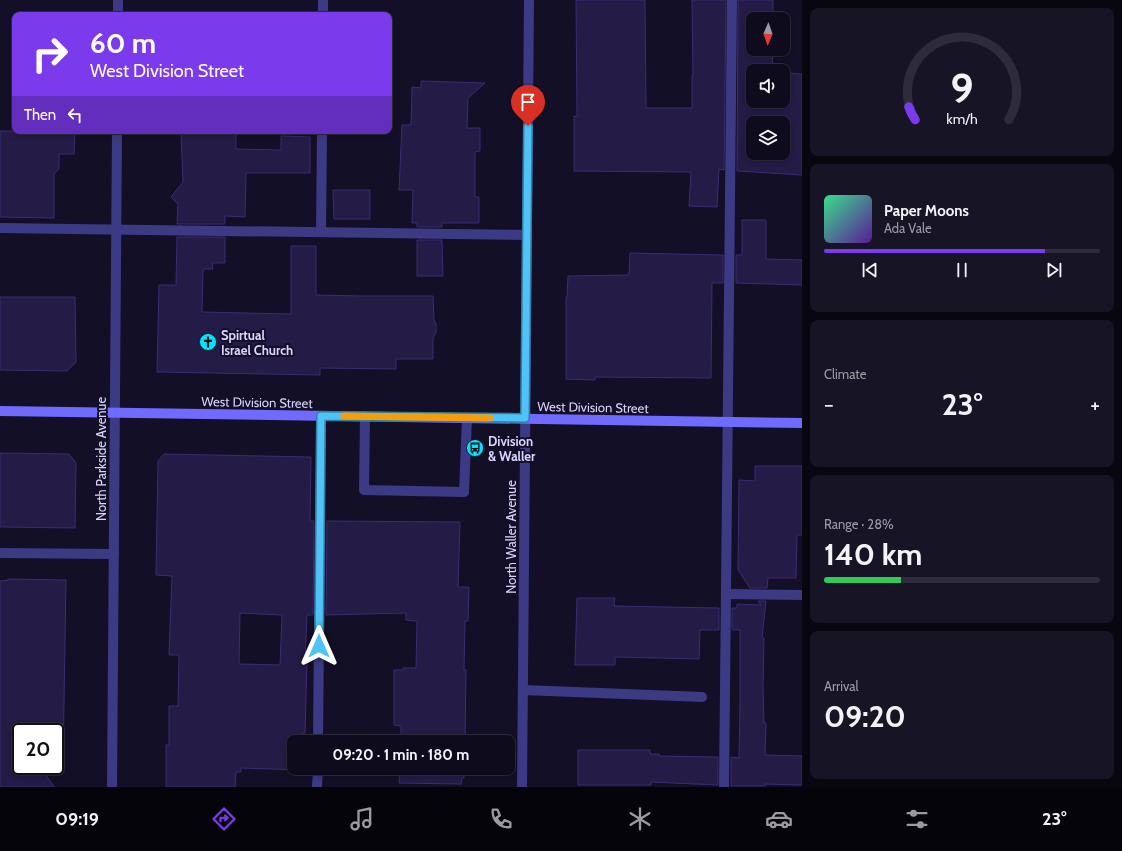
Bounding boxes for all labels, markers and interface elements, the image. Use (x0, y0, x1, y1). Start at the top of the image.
north arrow (746, 12, 790, 56)
map controls (746, 12, 790, 160)
text: 60 m (90, 26, 156, 60)
icon: right (24, 28, 76, 80)
text: West Division Street (90, 60, 244, 82)
text: 9 (950, 63, 974, 113)
button: sound (746, 64, 790, 108)
pin (511, 85, 545, 126)
icon: arrive (517, 91, 539, 113)
icon: left (64, 104, 86, 126)
text: Then (24, 106, 56, 124)
text: km/h (946, 109, 978, 127)
button: layers (746, 116, 790, 160)
text: Paper Moons (884, 202, 969, 220)
text: Ada Vale (884, 220, 932, 236)
icon: previous (859, 259, 881, 281)
icon: pause (951, 259, 973, 281)
icon: next (1043, 259, 1065, 281)
place label: Spirtual Israel Church (221, 327, 293, 358)
church icon: Spirtual Israel Church (198, 332, 218, 352)
text: Climate (824, 366, 866, 382)
text: 23° (942, 386, 982, 423)
text: − (824, 391, 834, 418)
text: + (1090, 391, 1100, 418)
street label: West Division Street (201, 393, 313, 411)
street label: North Parkside Avenue (93, 397, 109, 521)
street label: West Division Street (537, 398, 649, 416)
place label: Division & Waller (488, 433, 536, 464)
bus stop icon: Division & Waller (465, 438, 485, 458)
street label: North Waller Avenue (503, 480, 519, 594)
text: Range · 28% (824, 516, 894, 532)
text: 140 km (824, 536, 922, 573)
position arrow (298, 625, 340, 667)
text: Arrival (824, 678, 859, 694)
text: 09:20 (824, 698, 906, 735)
speed limit sign: 20 (12, 723, 64, 775)
text: 09:20 · 1 min · 180 m (333, 746, 469, 764)
icon: directions (210, 805, 238, 833)
icon: music (348, 805, 376, 833)
icon: phone (487, 805, 515, 833)
icon: climate (626, 805, 654, 833)
icon: car (765, 805, 793, 833)
icon: filters (903, 805, 931, 833)
text: 09:19 (55, 808, 99, 830)
text: 23° (1042, 808, 1067, 830)

